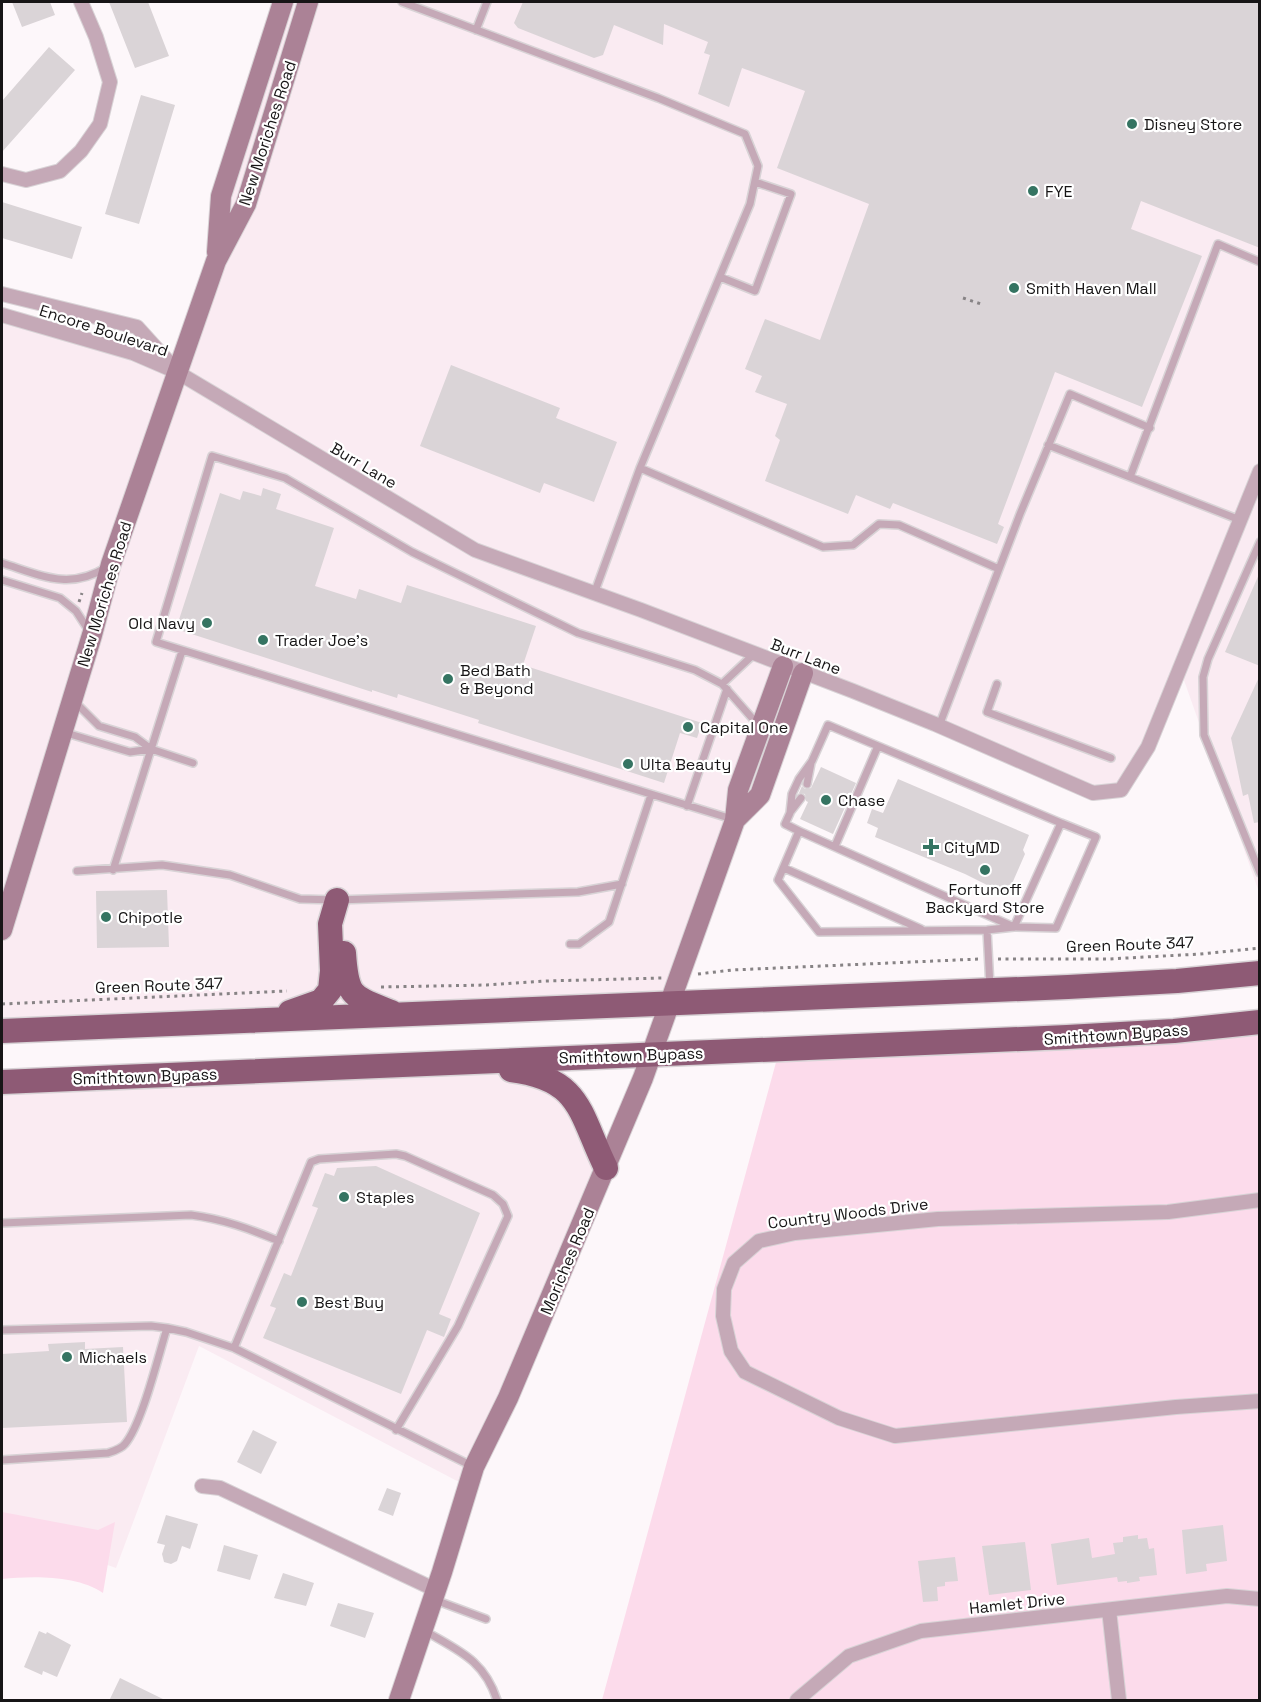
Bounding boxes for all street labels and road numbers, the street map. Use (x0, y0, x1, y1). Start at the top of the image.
street label: New Moriches Road (234, 58, 301, 208)
street label: Encore Boulevard (37, 300, 171, 361)
street label: Burr Lane (327, 437, 401, 493)
street label: New Moriches Road (72, 519, 137, 670)
street label: Burr Lane (768, 633, 844, 679)
street label: Green Route 347 (1066, 932, 1194, 957)
street label: Green Route 347 (95, 973, 223, 998)
street label: Smithtown Bypass (1043, 1019, 1189, 1050)
street label: Smithtown Bypass (558, 1042, 704, 1069)
street label: Smithtown Bypass (72, 1063, 218, 1090)
street label: Country Woods Drive (767, 1193, 929, 1234)
street label: Moriches Road (535, 1204, 599, 1318)
street label: Hamlet Drive (968, 1588, 1066, 1619)

